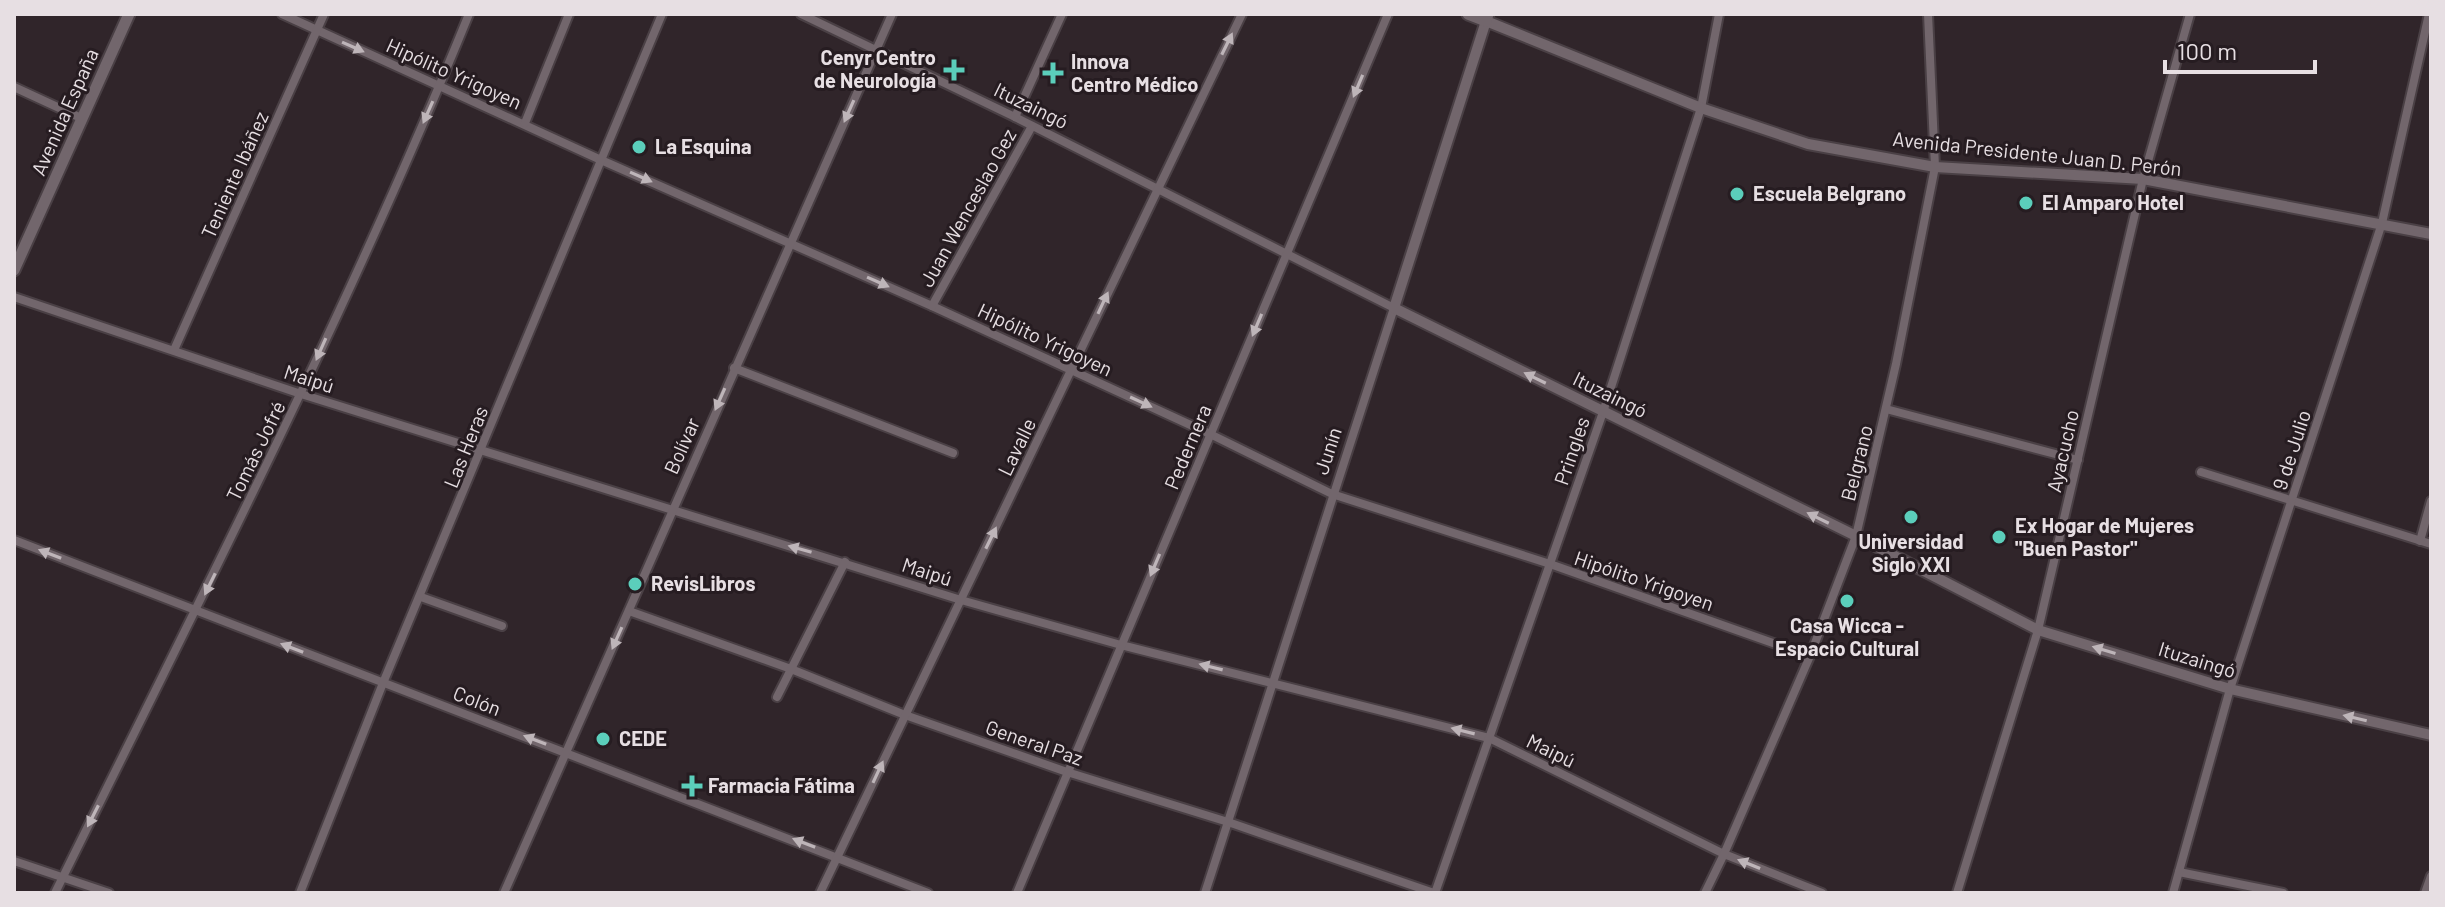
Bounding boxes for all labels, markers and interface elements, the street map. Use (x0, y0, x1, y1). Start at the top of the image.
scale bar (2165, 24, 2315, 74)
street label: Hipólito Yrigoyen (383, 32, 526, 114)
one-way arrow (1220, 32, 1234, 55)
text: 100 m (2177, 36, 2237, 65)
one-way arrow (341, 40, 365, 53)
street label: Avenida España (25, 44, 103, 179)
place label: Cenyr Centro de Neurología (814, 45, 936, 92)
place label: Innova Centro Médico (1071, 49, 1199, 96)
marker: Cenyr Centro de Neurología (943, 59, 965, 81)
marker: Innova Centro Médico (1042, 62, 1064, 84)
one-way arrow (1351, 74, 1364, 98)
street label: Ituzaingó (990, 77, 1072, 133)
one-way arrow (843, 99, 856, 123)
one-way arrow (421, 100, 435, 124)
street label: Teniente Ibáñez (195, 107, 273, 242)
street label: Juan Wenceslao Gez (914, 124, 1021, 291)
street label: Avenida Presidente Juan D. Perón (1891, 126, 2183, 180)
place label: La Esquina (655, 134, 752, 158)
marker: La Esquina (630, 138, 648, 156)
one-way arrow (629, 171, 652, 184)
place label: Escuela Belgrano (1753, 181, 1906, 205)
marker: Escuela Belgrano (1728, 185, 1746, 203)
place label: El Amparo Hotel (2042, 190, 2184, 214)
marker: El Amparo Hotel (2017, 194, 2035, 212)
one-way arrow (867, 276, 890, 289)
one-way arrow (1096, 291, 1109, 315)
street label: Hipólito Yrigoyen (974, 297, 1117, 381)
one-way arrow (1250, 314, 1263, 337)
one-way arrow (315, 337, 328, 361)
street label: Maipú (281, 359, 337, 397)
street label: Ituzaingó (1569, 366, 1651, 422)
one-way arrow (1523, 371, 1546, 385)
one-way arrow (713, 387, 727, 411)
one-way arrow (1129, 395, 1152, 409)
street label: Tomás Jofré (221, 397, 290, 505)
street label: Pedernera (1158, 401, 1216, 493)
street label: Las Heras (438, 402, 492, 491)
street label: Ayacucho (2041, 407, 2083, 494)
street label: 9 de Julio (2267, 407, 2315, 493)
street label: Pringles (1548, 413, 1594, 488)
street label: Bolívar (658, 414, 704, 477)
street label: Lavalle (992, 414, 1040, 479)
street label: Belgrano (1835, 422, 1877, 503)
street label: Junín (1308, 424, 1346, 477)
marker: Universidad Siglo XXI (1902, 508, 1920, 526)
one-way arrow (1806, 511, 1830, 525)
place label: Ex Hogar de Mujeres "Buen Pastor" (2015, 513, 2194, 560)
one-way arrow (984, 526, 998, 550)
marker: Ex Hogar de Mujeres "Buen Pastor" (1990, 528, 2008, 546)
place label: Universidad Siglo XXI (1858, 529, 1964, 576)
one-way arrow (788, 542, 812, 555)
street label: Hipólito Yrigoyen (1572, 545, 1717, 615)
one-way arrow (38, 547, 62, 560)
street label: Maipú (899, 552, 955, 590)
one-way arrow (1149, 553, 1162, 577)
place label: RevisLibros (651, 571, 755, 595)
one-way arrow (203, 572, 216, 595)
marker: RevisLibros (626, 575, 644, 593)
marker: Casa Wicca - Espacio Cultural (1838, 592, 1856, 610)
place label: Casa Wicca - Espacio Cultural (1775, 613, 1919, 660)
one-way arrow (610, 626, 624, 650)
street label: Ituzaingó (2156, 636, 2239, 682)
one-way arrow (280, 641, 304, 654)
one-way arrow (2092, 644, 2116, 656)
one-way arrow (1199, 661, 1224, 673)
street label: Colón (450, 680, 505, 720)
one-way arrow (2342, 711, 2367, 724)
street label: General Paz (983, 714, 1086, 770)
one-way arrow (1451, 725, 1476, 737)
place label: CEDE (619, 726, 667, 750)
street label: Maipú (1523, 728, 1580, 772)
marker: CEDE (594, 730, 612, 748)
one-way arrow (523, 733, 547, 746)
one-way arrow (871, 760, 885, 784)
place label: Farmacia Fátima (708, 773, 855, 797)
marker: Farmacia Fátima (683, 777, 701, 795)
one-way arrow (87, 805, 100, 828)
one-way arrow (792, 836, 816, 849)
one-way arrow (1737, 857, 1761, 870)

